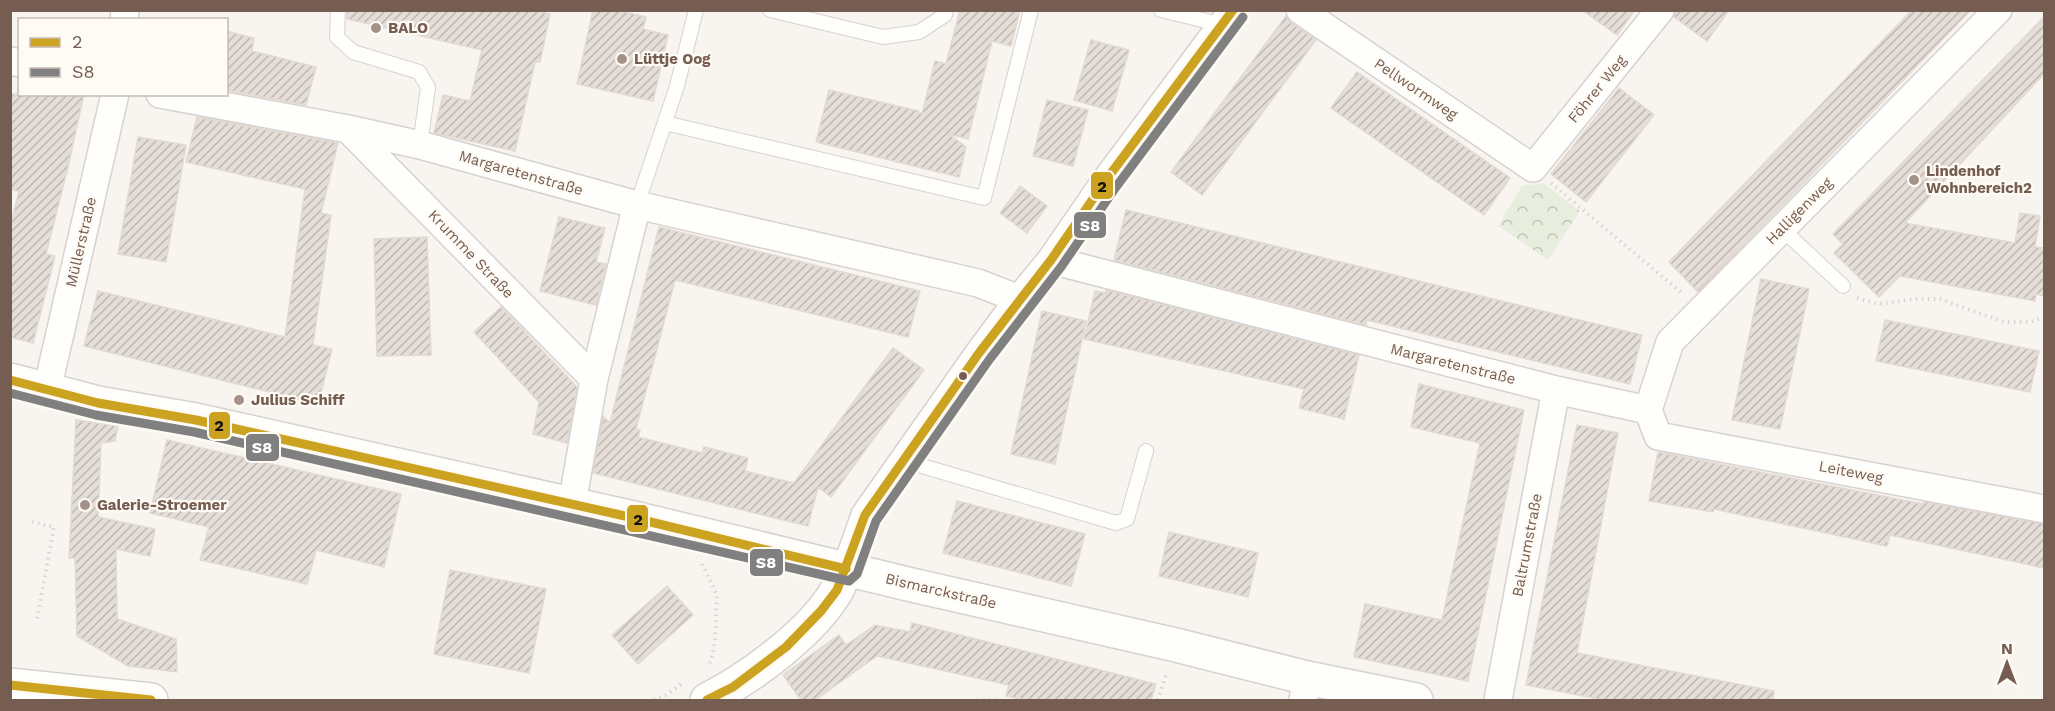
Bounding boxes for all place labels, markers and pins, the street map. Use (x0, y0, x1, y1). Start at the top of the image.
place label: BALO (388, 19, 428, 37)
marker: BALO (369, 21, 383, 35)
place label: Lüttje Oog (634, 50, 711, 68)
marker: Lüttje Oog (615, 52, 629, 66)
place label: Lindenhof Wohnbereich2 (1926, 162, 2032, 197)
marker: Lindenhof Wohnbereich2 (1907, 173, 1921, 187)
unlabelled marker (957, 370, 969, 382)
place label: Julius Schiff (251, 391, 345, 409)
marker: Julius Schiff (232, 393, 246, 407)
place label: Galerie-Stroemer (97, 496, 227, 514)
marker: Galerie-Stroemer (78, 498, 92, 512)

